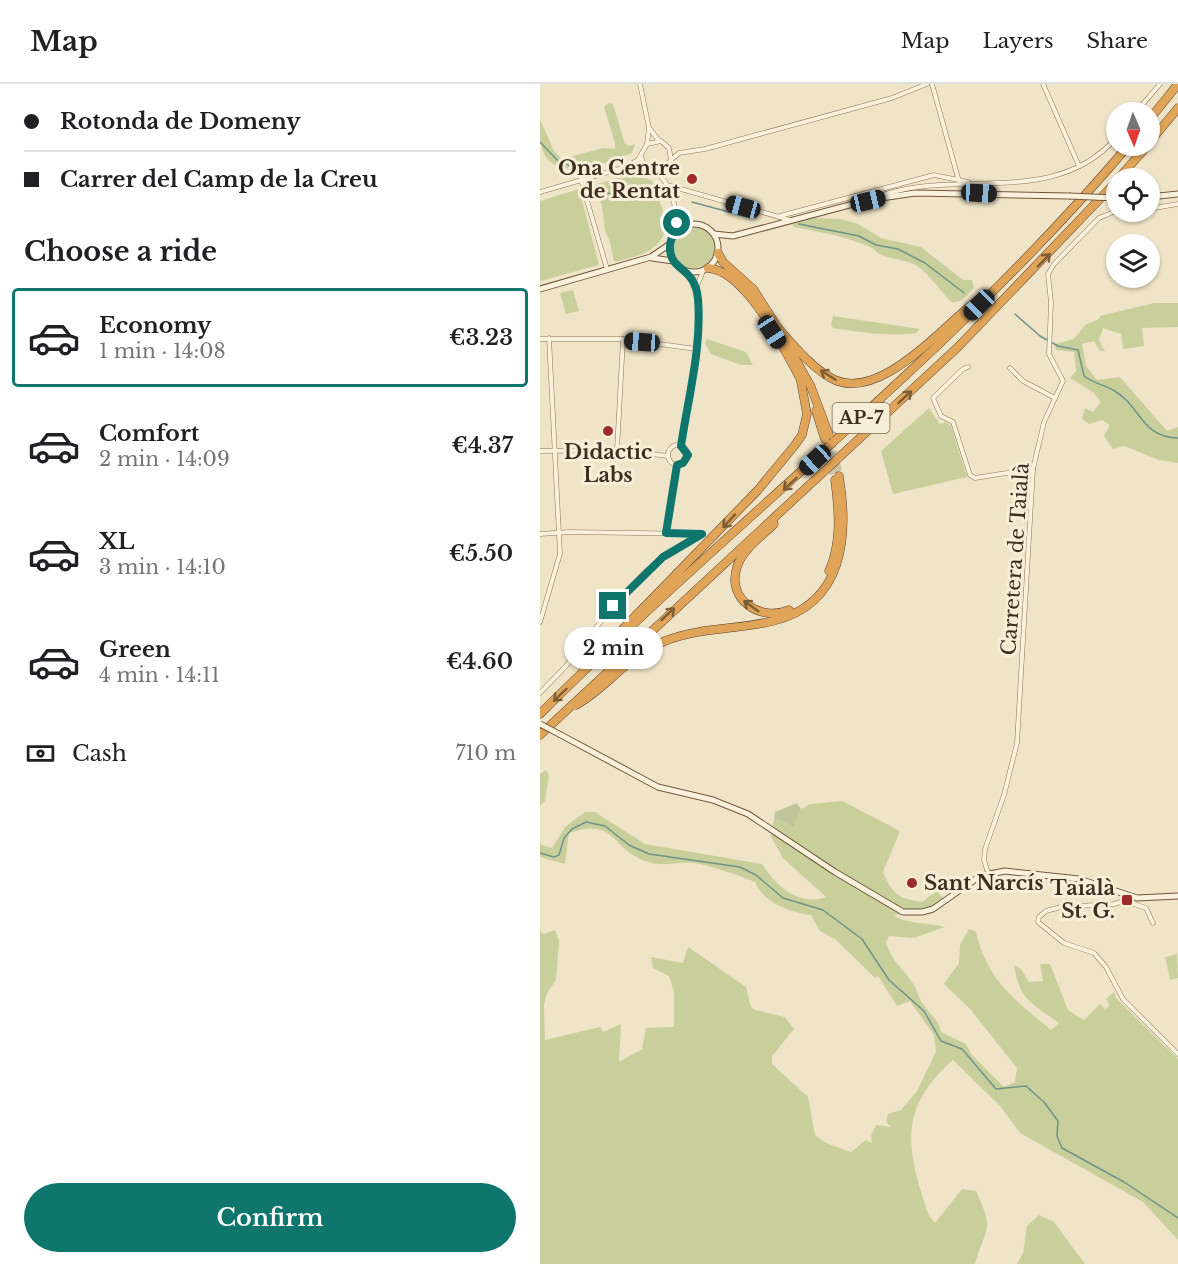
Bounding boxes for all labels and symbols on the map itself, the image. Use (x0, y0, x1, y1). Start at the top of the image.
north arrow (1106, 102, 1160, 156)
place label: Ona Centre de Rentat (558, 156, 680, 203)
marker: Ona Centre de Rentat (685, 172, 699, 186)
car (961, 183, 997, 203)
car (848, 188, 888, 214)
car (723, 194, 763, 220)
route start (663, 209, 690, 236)
one-way arrow (1037, 253, 1051, 268)
car (960, 286, 998, 324)
car (755, 312, 789, 352)
car (623, 332, 661, 352)
one-way arrow (820, 369, 837, 381)
one-way arrow (897, 390, 912, 404)
road number: AP-7 (832, 403, 890, 433)
marker: Didactic Labs (601, 424, 615, 438)
place label: Didactic Labs (564, 440, 652, 487)
car (796, 441, 834, 479)
street label: Carretera de Taialà (996, 461, 1034, 656)
one-way arrow (782, 476, 797, 491)
one-way arrow (722, 513, 736, 528)
route end (599, 592, 626, 619)
one-way arrow (743, 600, 759, 613)
one-way arrow (661, 607, 676, 621)
callout: 2 min (563, 627, 662, 669)
one-way arrow (552, 688, 567, 703)
place label: Sant Narcís (924, 871, 1044, 895)
marker: Sant Narcís (905, 876, 919, 890)
place label: Taialà St. G. (1050, 876, 1116, 923)
marker: Taialà St. G. (1120, 893, 1134, 907)

